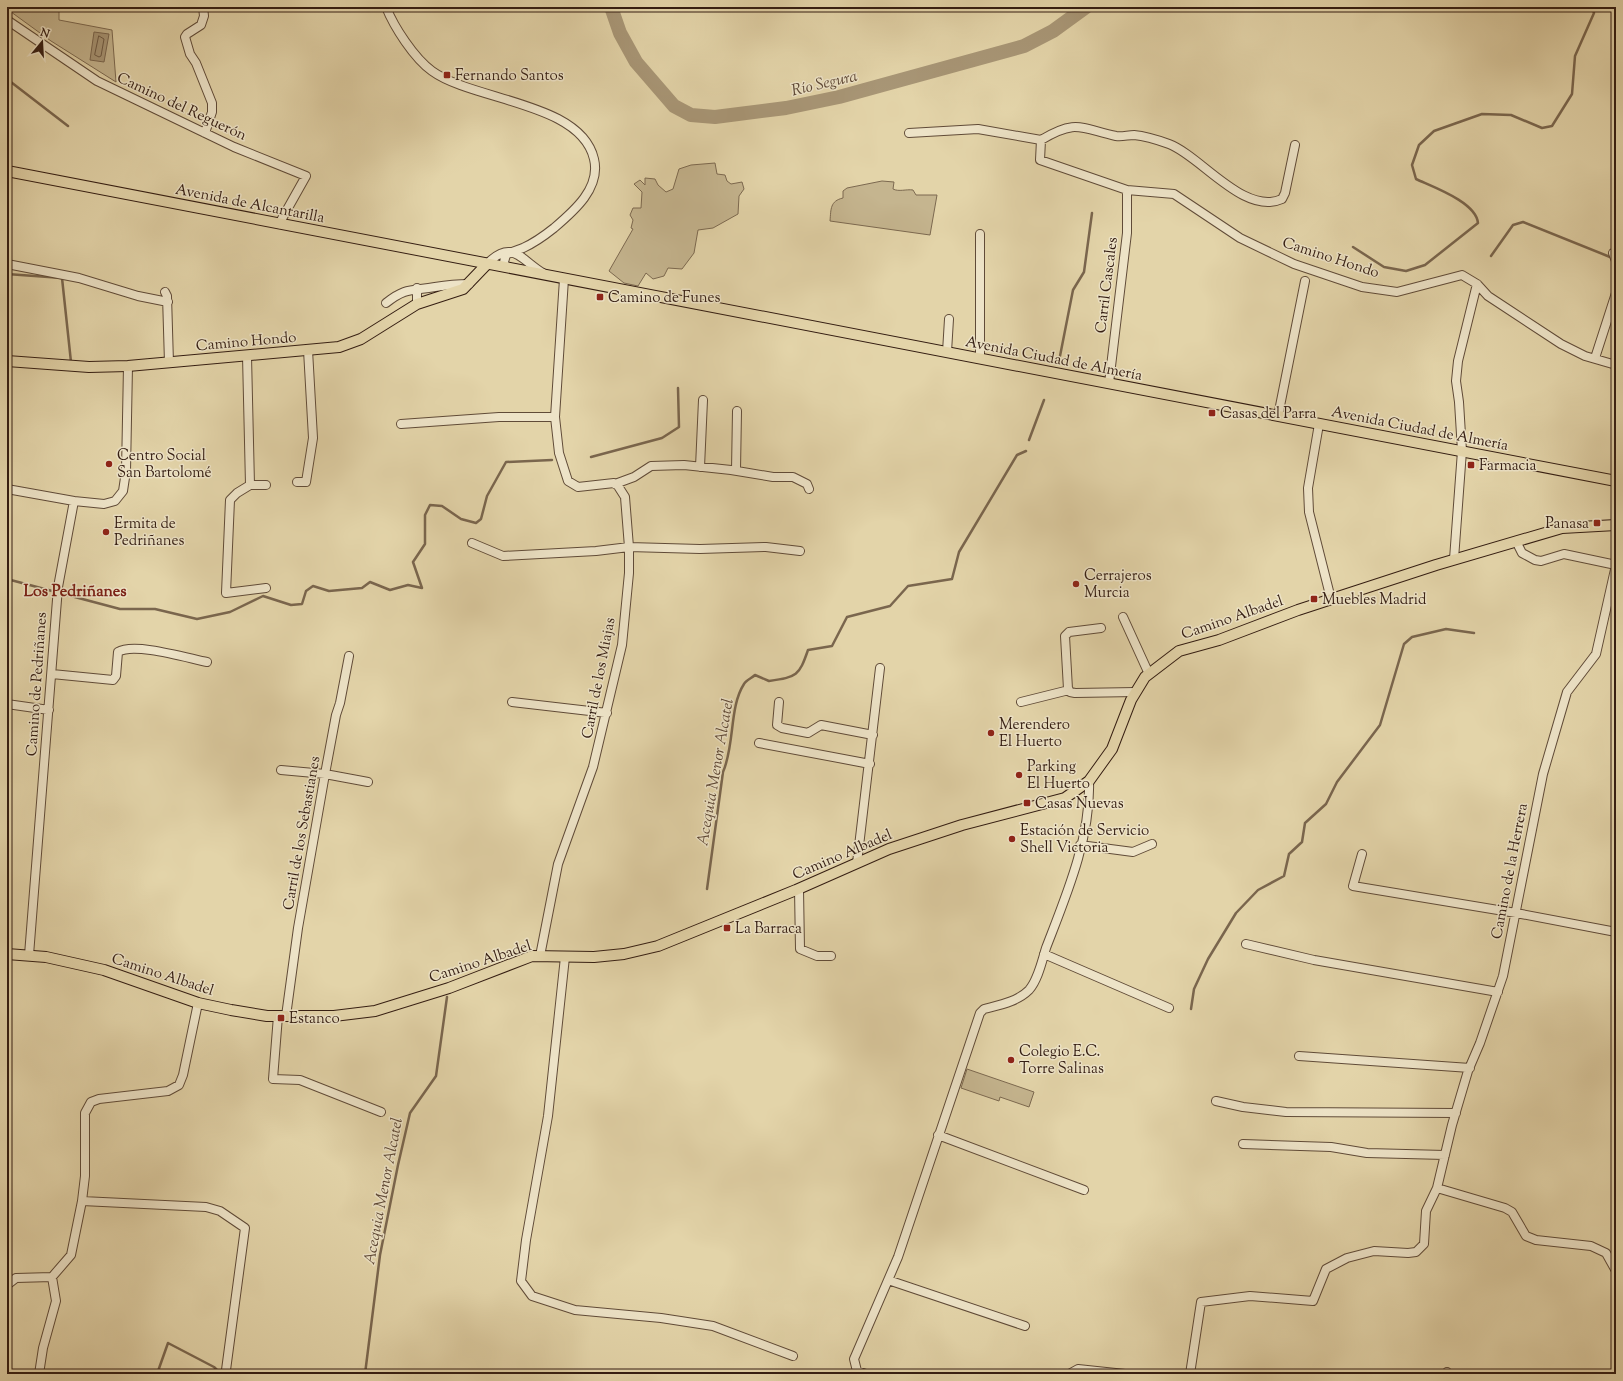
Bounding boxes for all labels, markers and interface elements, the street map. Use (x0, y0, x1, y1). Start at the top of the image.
north arrow (22, 22, 62, 62)
text: N (37, 24, 52, 42)
place label: Fernando Santos (455, 66, 564, 87)
water label: Río Segura (789, 66, 860, 103)
street label: Camino del Reguerón (113, 68, 250, 147)
marker: Fernando Santos (442, 70, 452, 80)
street label: Avenida de Alcantarilla (173, 180, 326, 229)
street label: Camino Hondo (1279, 233, 1382, 284)
street label: Carril Cascales (1091, 236, 1124, 334)
place label: Camino de Funes (608, 288, 721, 309)
marker: Camino de Funes (595, 292, 605, 302)
street label: Camino Hondo (195, 328, 297, 357)
street label: Avenida Ciudad de Almería (963, 332, 1144, 387)
street label: Avenida Ciudad de Almería (1329, 402, 1510, 457)
place label: Casas del Parra (1220, 404, 1317, 425)
marker: Casas del Parra (1207, 408, 1217, 418)
place label: Centro Social San Bartolomé (117, 446, 211, 484)
place label: Farmacia (1479, 456, 1537, 477)
marker: Centro Social San Bartolomé (104, 459, 114, 469)
marker: Farmacia (1466, 460, 1476, 470)
place label: Ermita de Pedriñanes (114, 514, 185, 552)
place label: Panasa (1545, 514, 1589, 535)
marker: Panasa (1592, 518, 1602, 528)
marker: Ermita de Pedriñanes (101, 527, 111, 537)
place label: Cerrajeros Murcia (1084, 566, 1152, 604)
marker: Cerrajeros Murcia (1071, 579, 1081, 589)
district label: Los Pedriñanes (23, 581, 127, 604)
place label: Muebles Madrid (1322, 590, 1427, 611)
street label: Camino Albadel (1179, 591, 1286, 646)
marker: Muebles Madrid (1309, 594, 1319, 604)
street label: Camino de Pedriñanes (22, 611, 53, 757)
street label: Carril de los Miajas (577, 616, 622, 741)
water label: Acequia Menor Alcatel (692, 697, 741, 848)
place label: Merendero El Huerto (999, 715, 1070, 753)
marker: Merendero El Huerto (986, 728, 996, 738)
street label: Carril de los Sebastianes (279, 755, 326, 912)
place label: Parking El Huerto (1027, 757, 1090, 795)
marker: Parking El Huerto (1014, 770, 1024, 780)
place label: Casas Nuevas (1035, 794, 1124, 815)
marker: Casas Nuevas (1022, 798, 1032, 808)
street label: Camino de la Herrera (1487, 801, 1534, 941)
place label: Estación de Servicio Shell Victoria (1020, 821, 1149, 859)
street label: Camino Albadel (790, 825, 896, 886)
marker: Estación de Servicio Shell Victoria (1007, 834, 1017, 844)
place label: La Barraca (735, 919, 802, 940)
marker: La Barraca (722, 923, 732, 933)
street label: Camino Albadel (427, 936, 534, 989)
street label: Camino Albadel (109, 949, 216, 1002)
place label: Estanco (289, 1009, 340, 1030)
marker: Estanco (276, 1013, 286, 1023)
place label: Colegio E.C. Torre Salinas (1019, 1042, 1104, 1080)
marker: Colegio E.C. Torre Salinas (1006, 1055, 1016, 1065)
water label: Acequia Menor Alcatel (359, 1116, 410, 1267)

